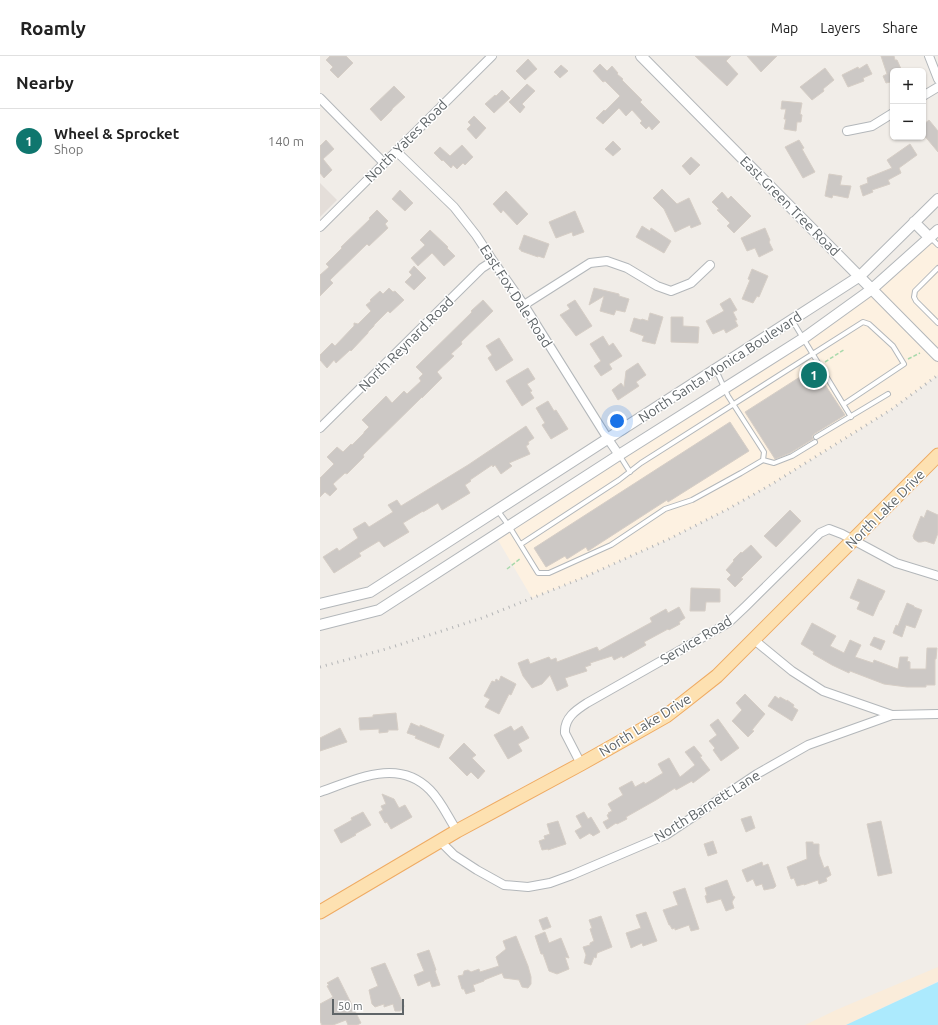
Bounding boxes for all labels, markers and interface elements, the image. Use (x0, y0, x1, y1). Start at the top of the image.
text: Roamly (20, 17, 86, 39)
text: Map (771, 20, 798, 36)
text: Layers (820, 20, 860, 36)
text: Share (882, 20, 918, 36)
map controls (890, 68, 926, 140)
button: + (890, 68, 926, 104)
text: Nearby (16, 73, 74, 92)
street label: North Yates Road (362, 97, 450, 185)
button: − (890, 104, 926, 140)
text: Wheel & Sprocket (54, 125, 179, 142)
text: 1 (25, 134, 33, 148)
text: 140 m (268, 134, 304, 148)
text: Shop (54, 142, 83, 156)
street label: East Green Tree Road (737, 153, 843, 259)
street label: East Fox Dale Road (477, 242, 555, 350)
street label: North Reynard Road (355, 293, 457, 395)
street label: North Santa Monica Boulevard (635, 308, 805, 426)
pin: 1 (801, 360, 827, 390)
your location (607, 411, 627, 431)
street label: North Lake Drive (842, 466, 928, 552)
street label: Service Road (657, 612, 735, 668)
street label: North Lake Drive (596, 690, 694, 760)
street label: North Barnett Lane (651, 767, 763, 845)
scale bar (332, 997, 404, 1016)
text: 50 m (338, 1000, 362, 1012)

